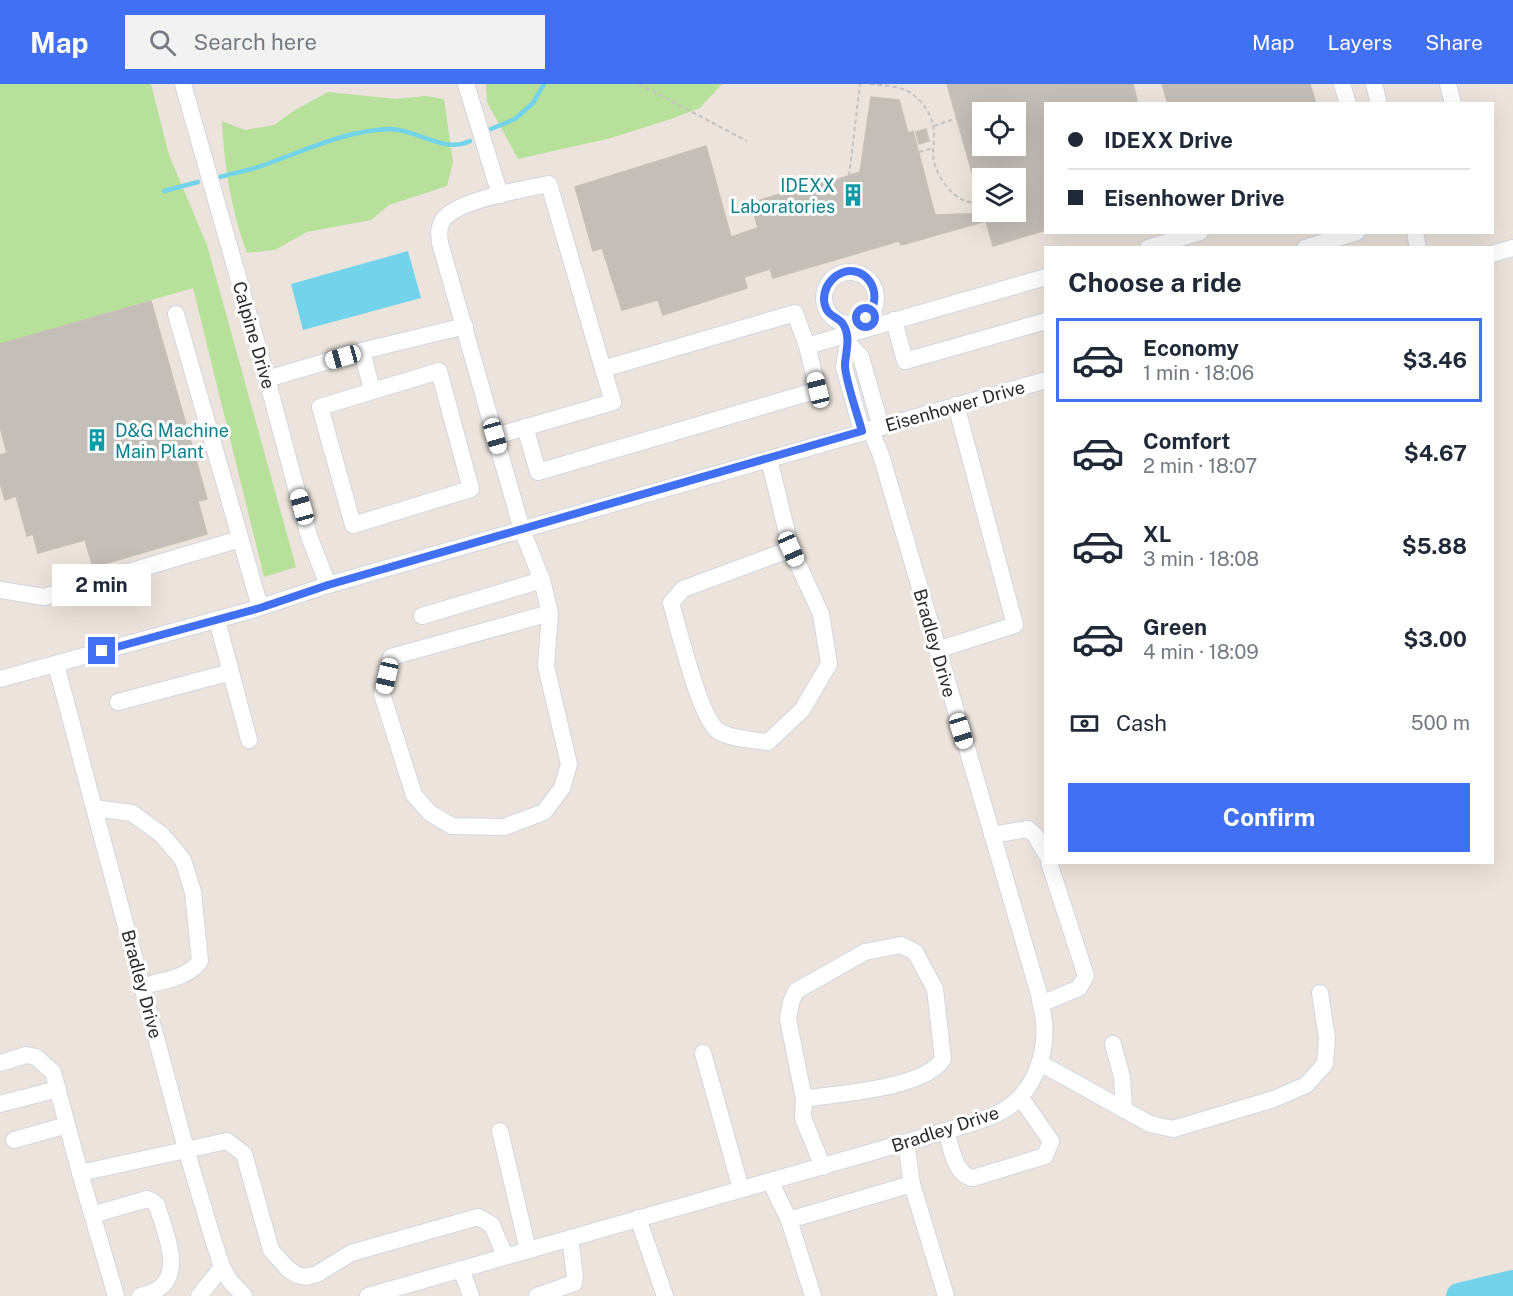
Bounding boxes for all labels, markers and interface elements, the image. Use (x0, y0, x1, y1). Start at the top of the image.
search box (125, 15, 545, 69)
text: Map (30, 26, 89, 59)
icon: search (146, 26, 179, 59)
text: Search here (194, 29, 317, 55)
text: Map (1252, 30, 1295, 55)
text: Layers (1328, 30, 1392, 55)
text: Share (1425, 30, 1483, 55)
map controls (972, 102, 1026, 222)
button: locate (972, 102, 1026, 156)
text: IDEXX Drive (1104, 127, 1233, 153)
button: layers (972, 168, 1026, 222)
place label: IDEXX Laboratories (730, 175, 835, 217)
building icon: IDEXX Laboratories (840, 182, 866, 208)
text: Eisenhower Drive (1104, 185, 1285, 211)
text: Choose a ride (1068, 266, 1242, 298)
street label: Calpine Drive (229, 279, 279, 391)
route start (852, 304, 879, 331)
icon: car (1071, 333, 1125, 387)
text: Economy (1143, 335, 1239, 361)
car (323, 343, 363, 371)
text: $3.46 (1403, 347, 1467, 373)
text: 1 min · 18:06 (1143, 361, 1254, 385)
car (805, 370, 831, 410)
street label: Eisenhower Drive (883, 376, 1027, 436)
car (481, 416, 509, 456)
place label: D&G Machine Main Plant (115, 420, 229, 462)
icon: car (1071, 426, 1125, 480)
building icon: D&G Machine Main Plant (84, 427, 110, 453)
text: Comfort (1143, 428, 1230, 454)
text: $4.67 (1404, 440, 1467, 466)
text: 2 min · 18:07 (1143, 454, 1257, 478)
car (288, 487, 316, 527)
icon: car (1071, 519, 1125, 573)
text: XL (1143, 521, 1171, 547)
car (775, 529, 807, 569)
text: $5.88 (1402, 533, 1467, 559)
text: 3 min · 18:08 (1143, 547, 1259, 571)
callout: 2 min (52, 564, 152, 606)
text: 2 min (75, 573, 128, 597)
street label: Bradley Drive (910, 586, 960, 700)
icon: car (1071, 612, 1125, 666)
text: Green (1143, 614, 1207, 640)
text: $3.00 (1403, 626, 1467, 652)
route end (88, 637, 115, 664)
text: 4 min · 18:09 (1143, 640, 1259, 664)
car (374, 656, 400, 696)
icon: cash (1068, 707, 1101, 740)
text: Cash (1116, 710, 1167, 736)
car (947, 711, 975, 751)
text: 500 m (1411, 711, 1470, 735)
button: Confirm (1068, 783, 1470, 852)
street label: Bradley Drive (117, 927, 167, 1041)
street label: Bradley Drive (889, 1102, 1001, 1156)

